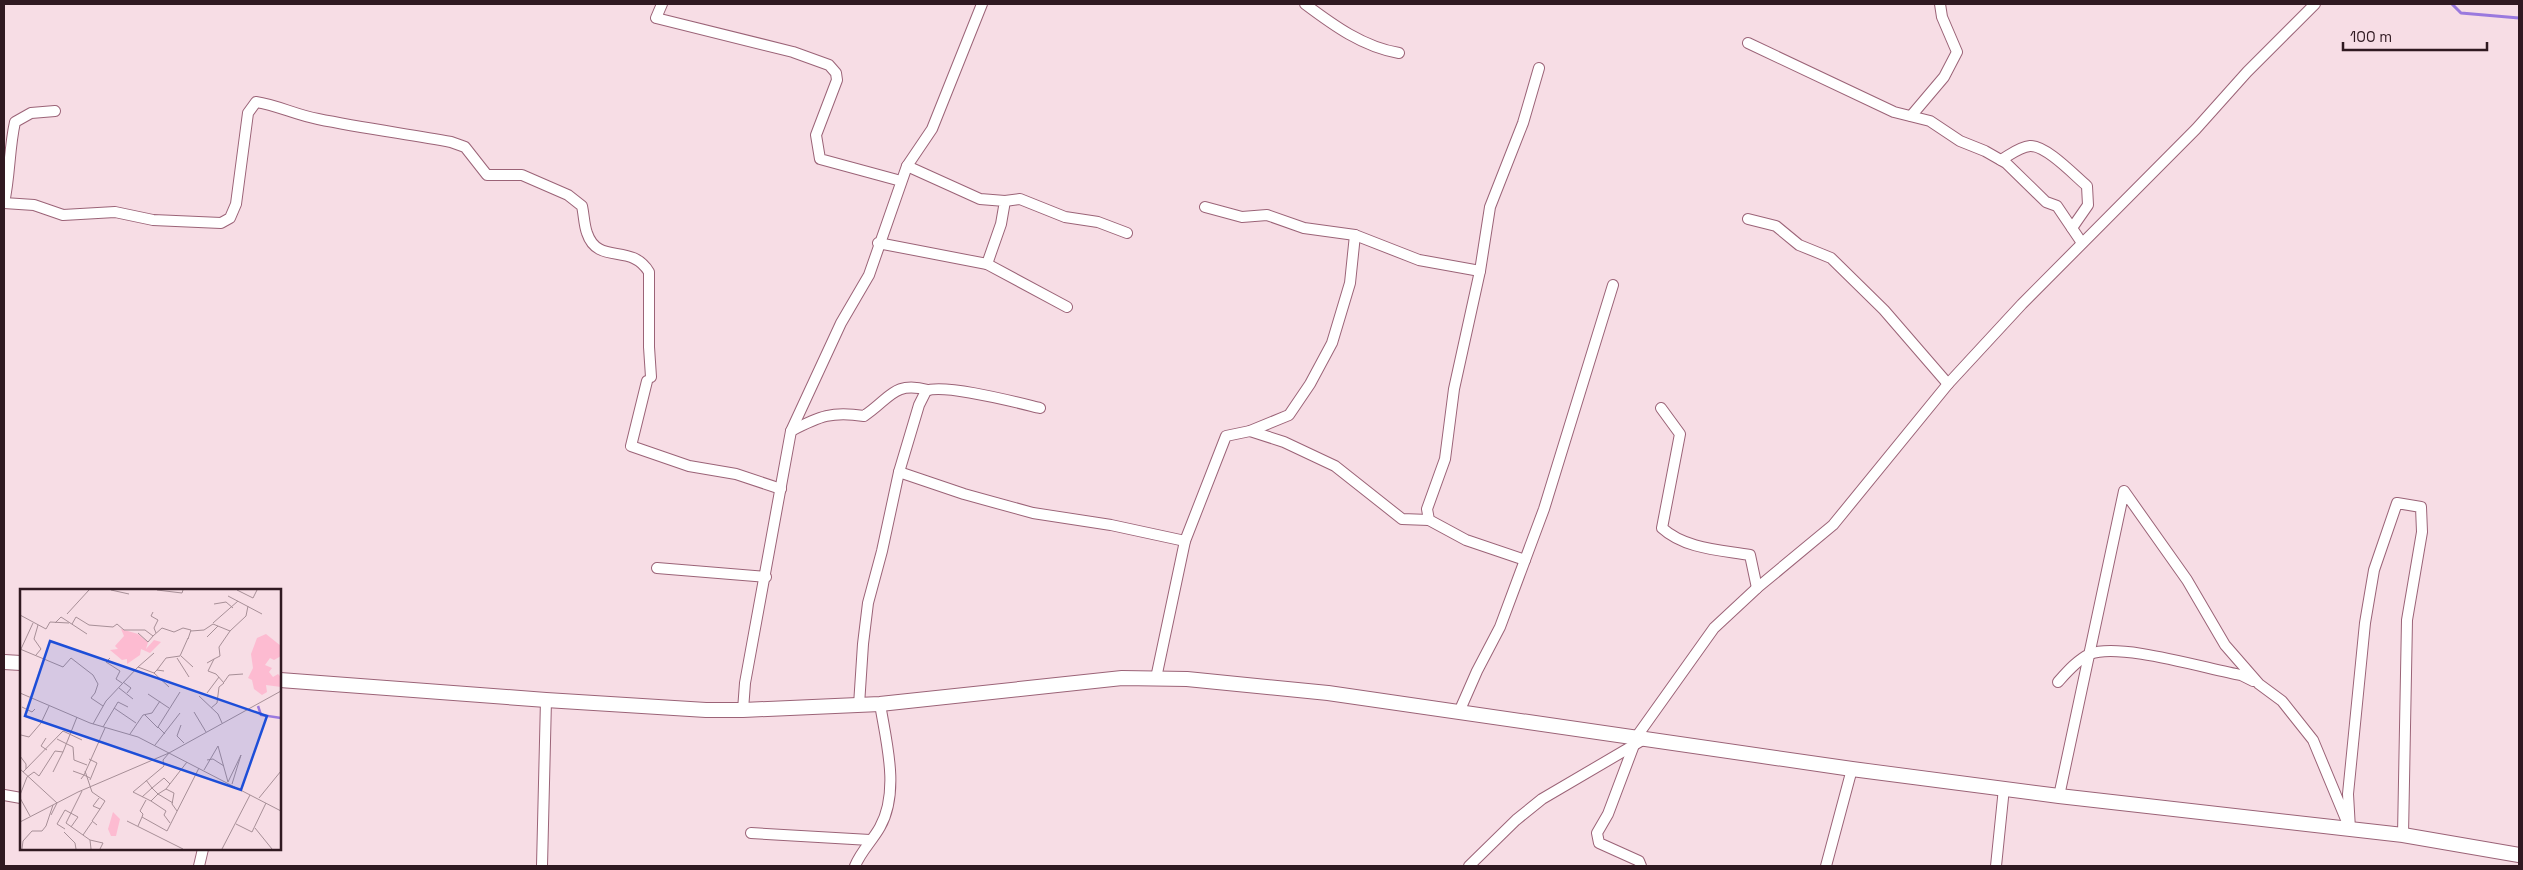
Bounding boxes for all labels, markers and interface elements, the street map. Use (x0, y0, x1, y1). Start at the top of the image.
scale bar (2343, 20, 2487, 52)
text: 100 m (2350, 27, 2392, 46)
inset map (20, 589, 281, 850)

